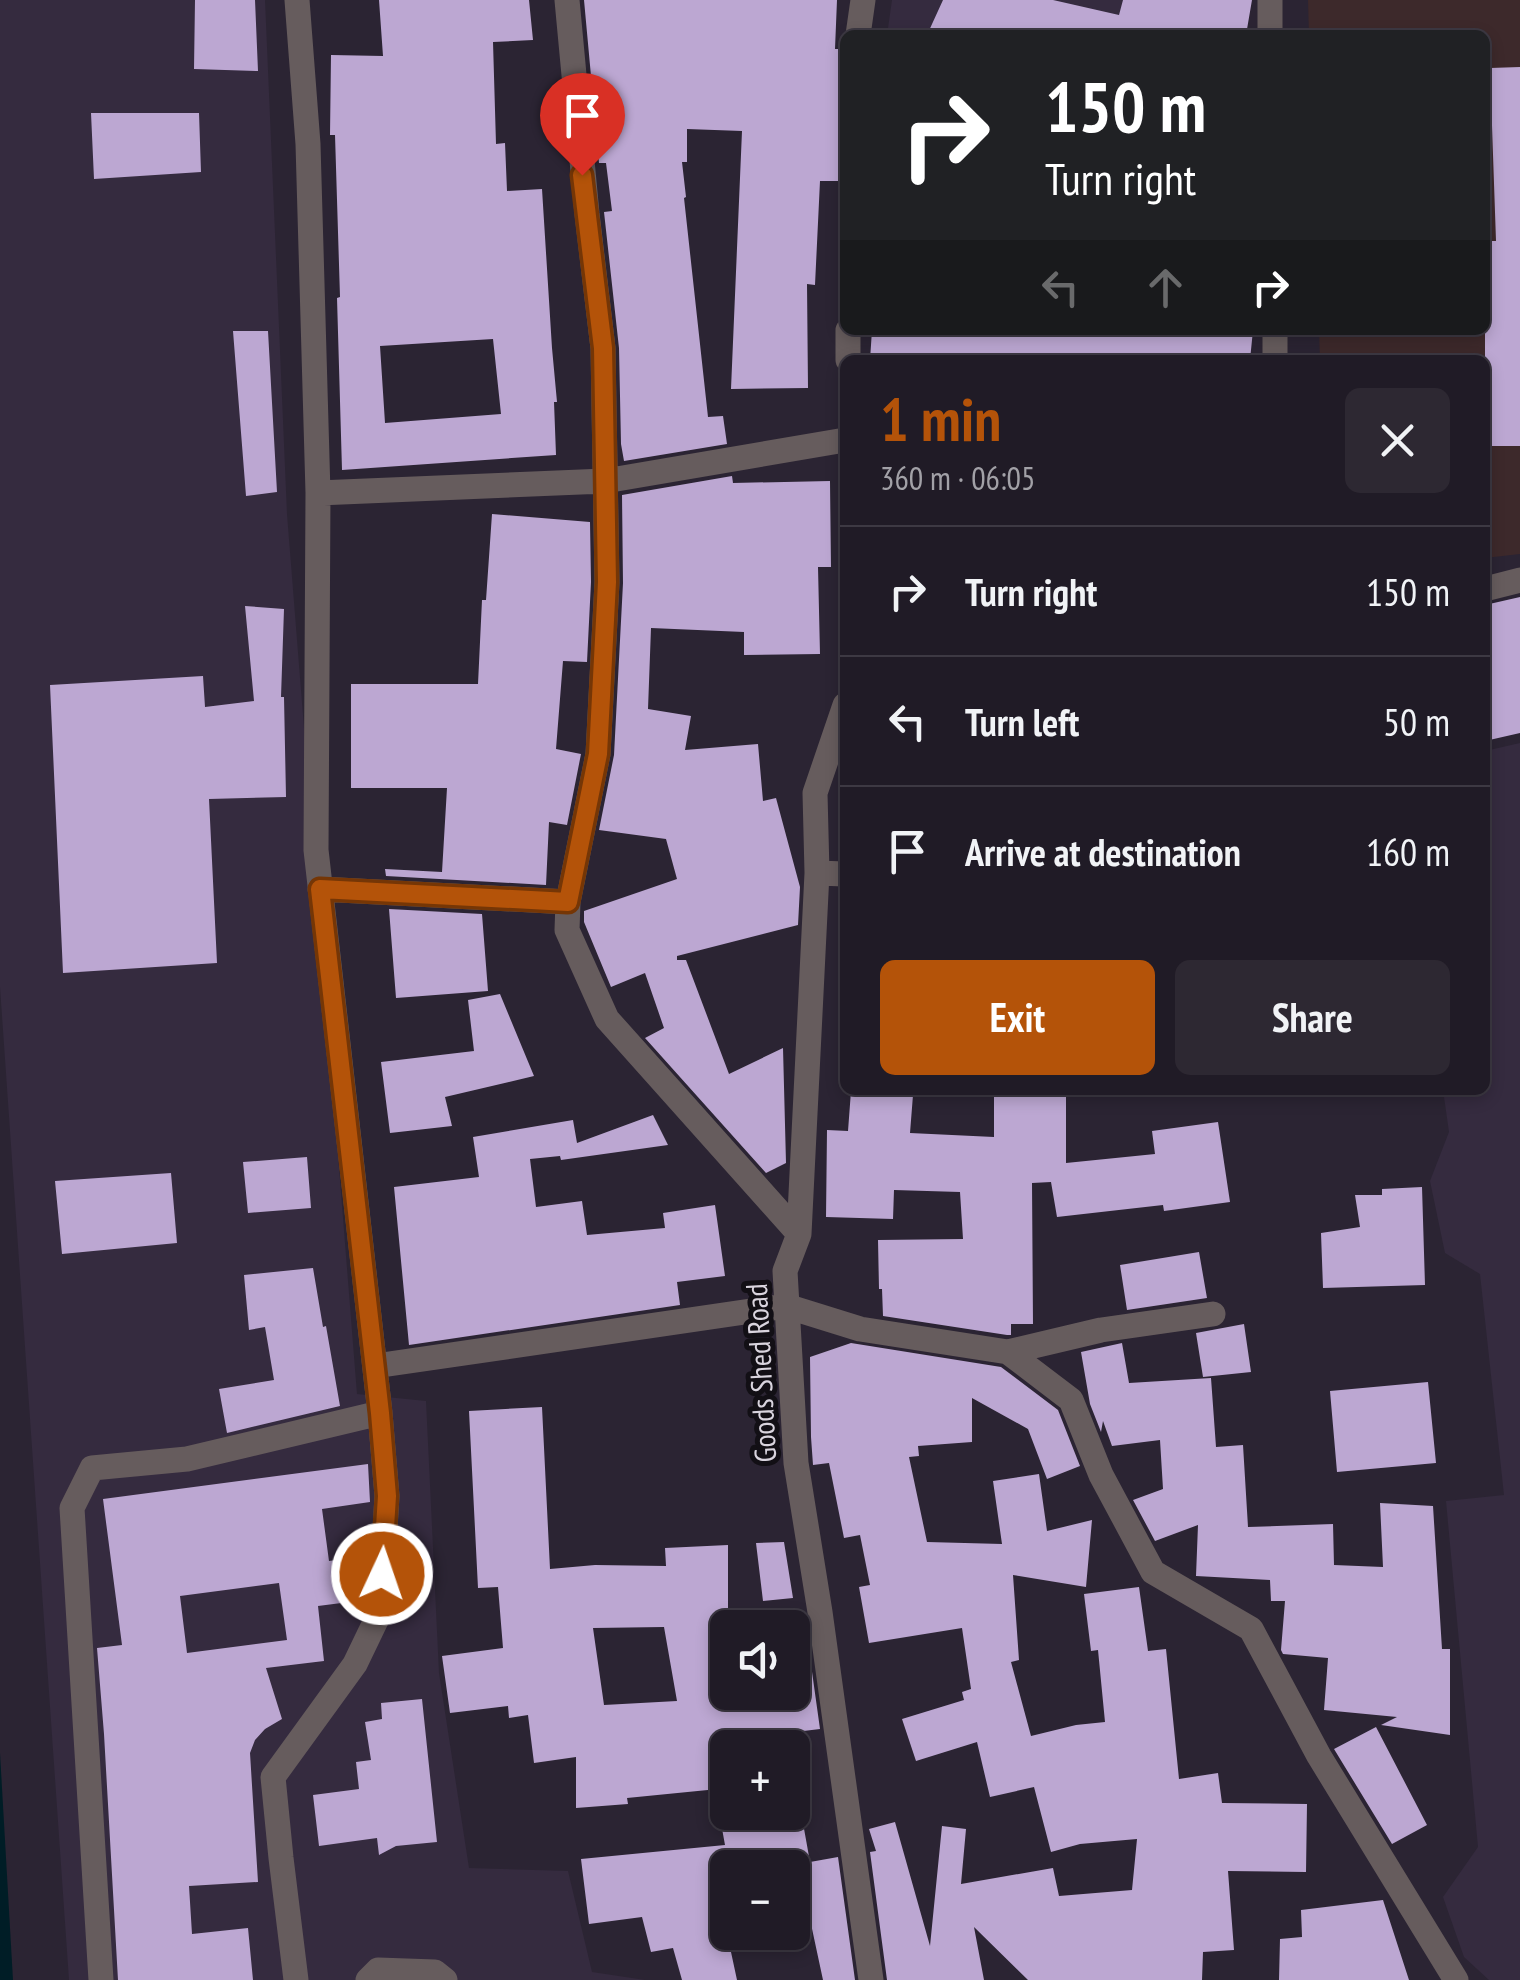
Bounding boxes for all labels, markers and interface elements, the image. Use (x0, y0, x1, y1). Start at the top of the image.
text: 150 m (1045, 61, 1206, 151)
icon: right (880, 70, 1010, 200)
pin (540, 73, 625, 176)
icon: arrive (555, 88, 610, 143)
text: Turn right (1045, 149, 1196, 207)
icon: left (1033, 260, 1088, 315)
icon: ahead (1138, 260, 1193, 315)
icon: right (1243, 260, 1298, 315)
text: 1 min (880, 380, 1001, 458)
button: close (1345, 388, 1450, 493)
text: 360 m · 06:05 (880, 457, 1035, 499)
icon: right (880, 564, 935, 619)
text: Turn right (965, 567, 1097, 616)
text: 150 m (1366, 567, 1450, 616)
icon: left (880, 694, 935, 749)
text: Turn left (965, 697, 1079, 746)
text: 50 m (1383, 697, 1450, 746)
icon: arrive (880, 824, 935, 879)
text: Arrive at destination (965, 827, 1241, 876)
text: 160 m (1366, 827, 1450, 876)
button: Exit (880, 960, 1155, 1075)
button: Share (1175, 960, 1450, 1075)
street label: Goods Shed Road (736, 1283, 784, 1463)
position arrow (330, 1522, 434, 1626)
map controls (710, 1610, 810, 1950)
button: sound (710, 1610, 810, 1710)
button: + (710, 1730, 810, 1830)
button: − (710, 1850, 810, 1950)

